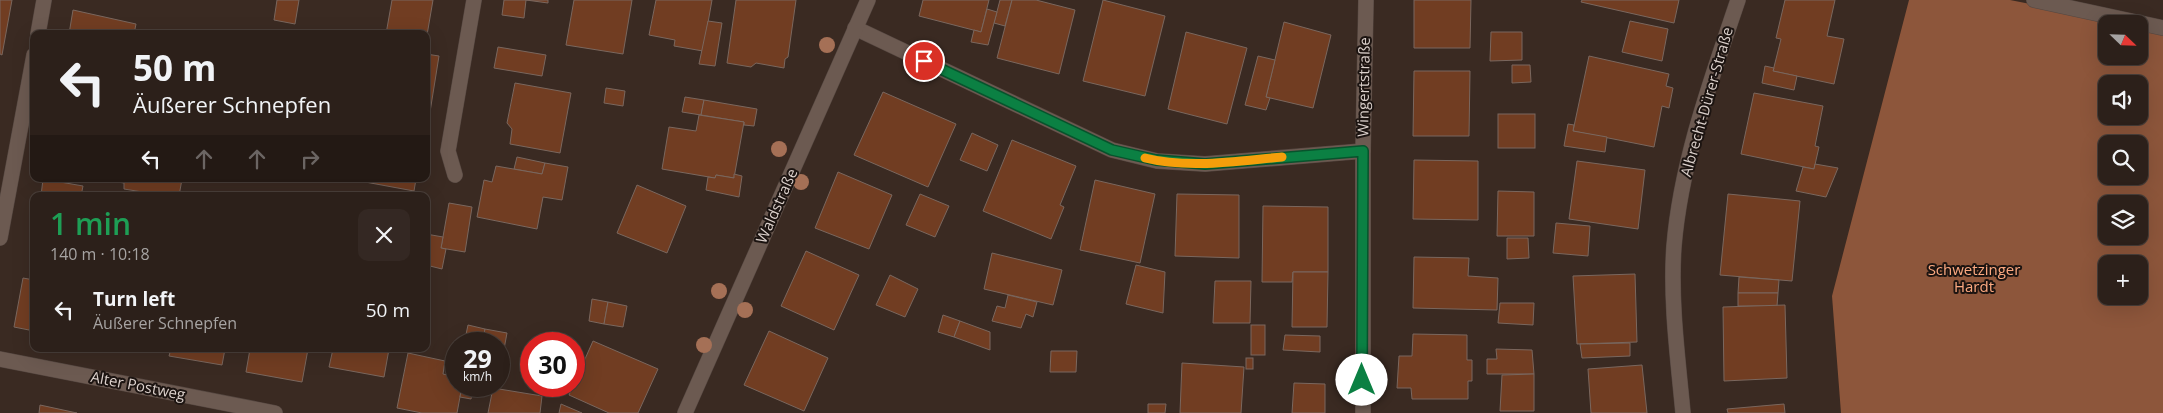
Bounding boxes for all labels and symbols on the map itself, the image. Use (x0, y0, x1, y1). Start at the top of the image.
north arrow (2098, 15, 2148, 65)
street label: Albrecht-Dürer-Straße (1675, 24, 1737, 179)
street label: Wingertstraße (1352, 37, 1374, 137)
pin (903, 40, 945, 82)
street label: Waldstraße (751, 165, 801, 246)
park label: Schwetzinger Hardt (1928, 259, 2020, 296)
speed limit sign: 30 (520, 332, 585, 397)
position arrow (1335, 353, 1387, 405)
street label: Alter Postweg (89, 366, 187, 404)

